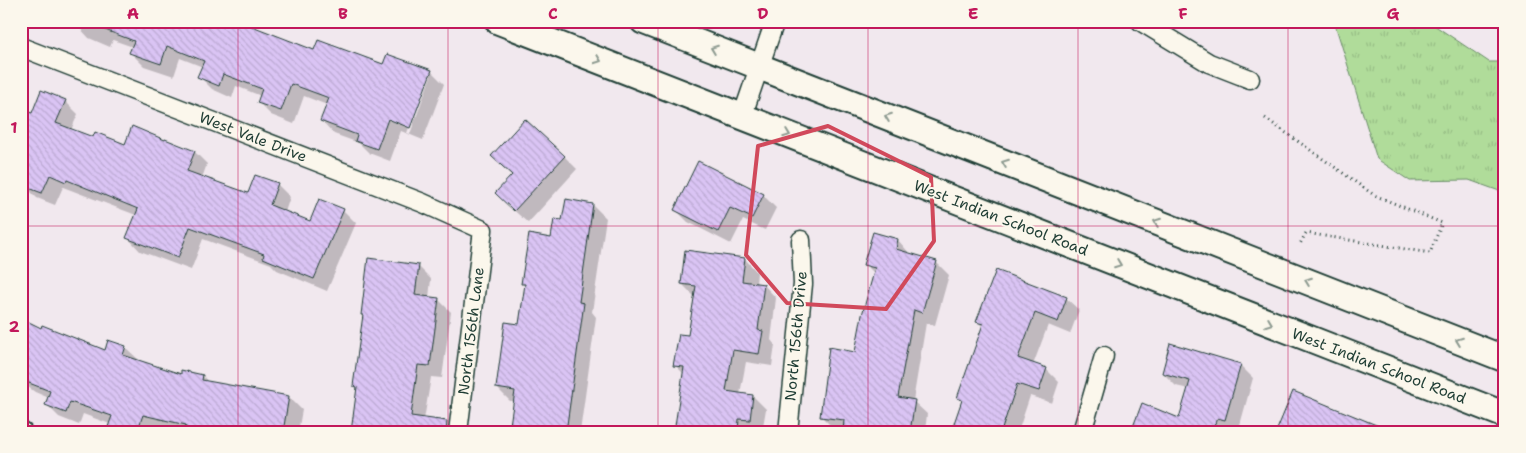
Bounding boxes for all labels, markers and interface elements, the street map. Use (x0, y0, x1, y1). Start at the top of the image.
text: A (127, 3, 139, 24)
text: B (338, 3, 348, 24)
text: C (548, 3, 558, 24)
text: D (757, 3, 769, 24)
text: E (968, 3, 978, 24)
text: F (1178, 3, 1188, 24)
text: G (1387, 3, 1400, 24)
one-way arrow (710, 45, 718, 55)
one-way arrow (593, 54, 602, 65)
street label: West Vale Drive (196, 107, 310, 167)
one-way arrow (884, 113, 893, 123)
text: 1 (10, 117, 18, 138)
one-way arrow (782, 128, 791, 139)
one-way arrow (1002, 159, 1010, 169)
street label: West Indian School Road (911, 176, 1091, 261)
one-way arrow (1153, 218, 1162, 228)
one-way arrow (1113, 258, 1121, 268)
street label: North 156th Lane (453, 266, 489, 396)
street label: North 156th Drive (780, 270, 812, 402)
one-way arrow (1304, 277, 1313, 288)
text: 2 (8, 316, 20, 337)
one-way arrow (1264, 317, 1273, 327)
street label: West Indian School Road (1289, 324, 1469, 409)
one-way arrow (1456, 337, 1464, 347)

